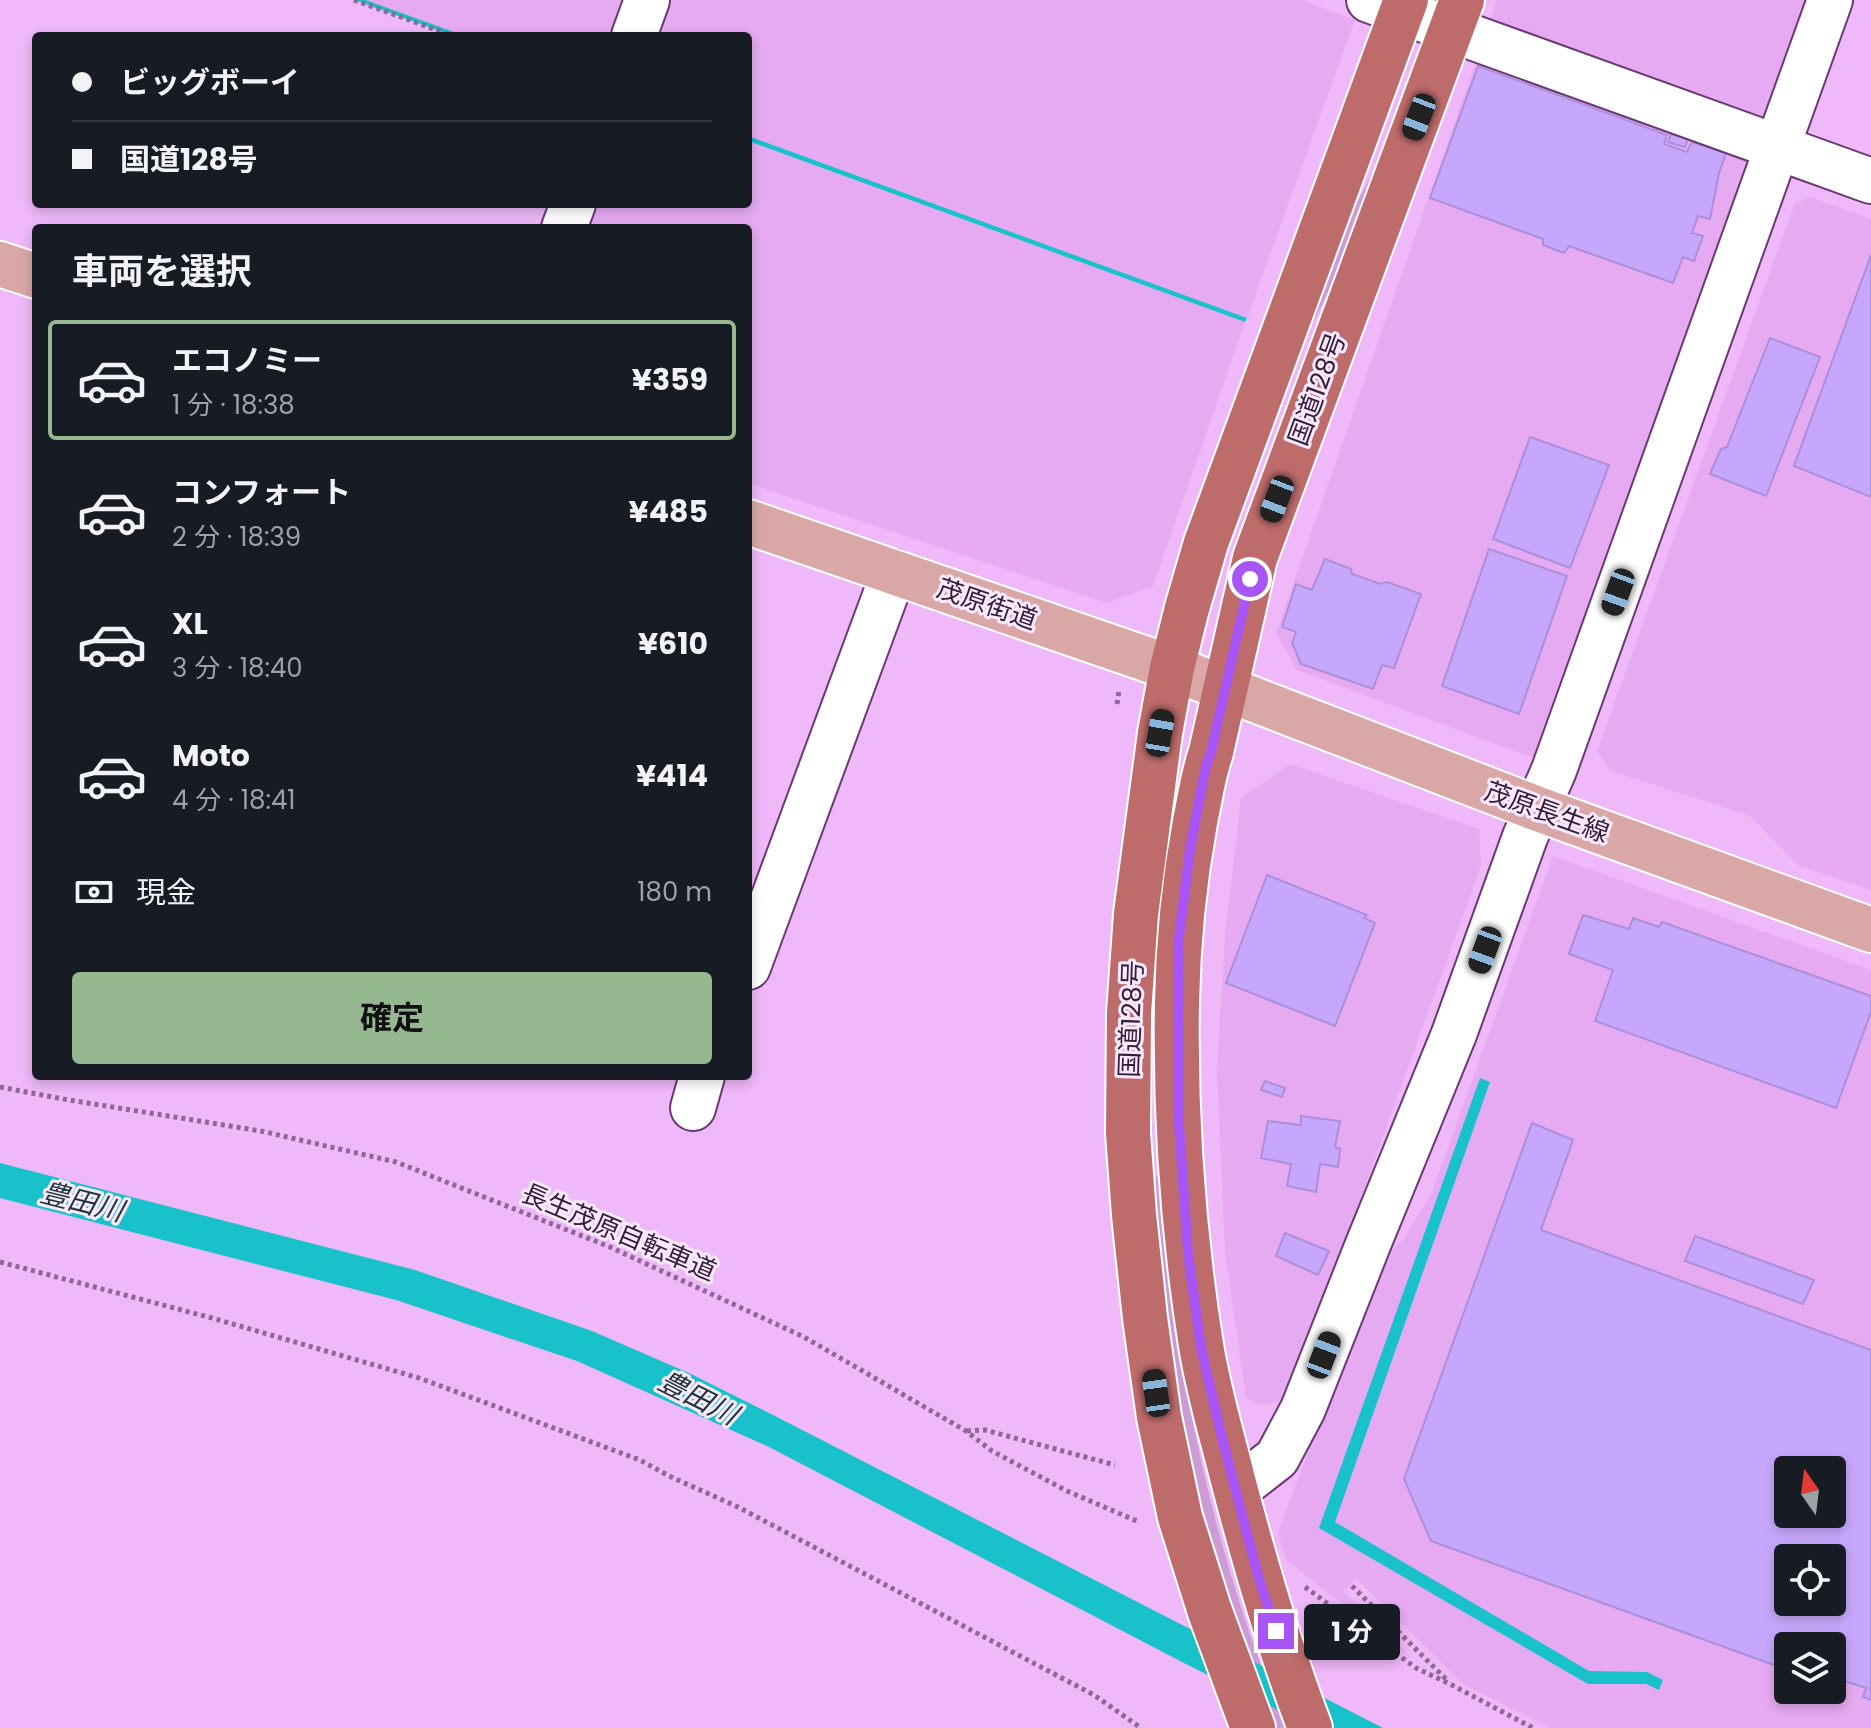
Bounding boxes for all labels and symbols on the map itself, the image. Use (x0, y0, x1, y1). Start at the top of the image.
car (1399, 90, 1439, 144)
street label: 国道128号 (1280, 328, 1354, 450)
car (1257, 472, 1297, 526)
route start (1232, 561, 1268, 597)
car (1599, 565, 1637, 619)
street label: 茂原街道 (932, 570, 1042, 638)
car (1144, 707, 1176, 759)
street label: 茂原長生線 (1480, 773, 1614, 851)
car (1466, 923, 1504, 977)
street label: 国道128号 (1111, 960, 1151, 1078)
water label: 豊田川 (37, 1173, 130, 1232)
street label: 長生茂原自転車道 (516, 1175, 722, 1289)
car (1304, 1328, 1344, 1382)
water label: 豊田川 (652, 1362, 747, 1436)
car (1141, 1368, 1171, 1418)
north arrow (1774, 1456, 1846, 1528)
callout: 1 分 (1304, 1603, 1400, 1659)
route end (1258, 1613, 1294, 1649)

